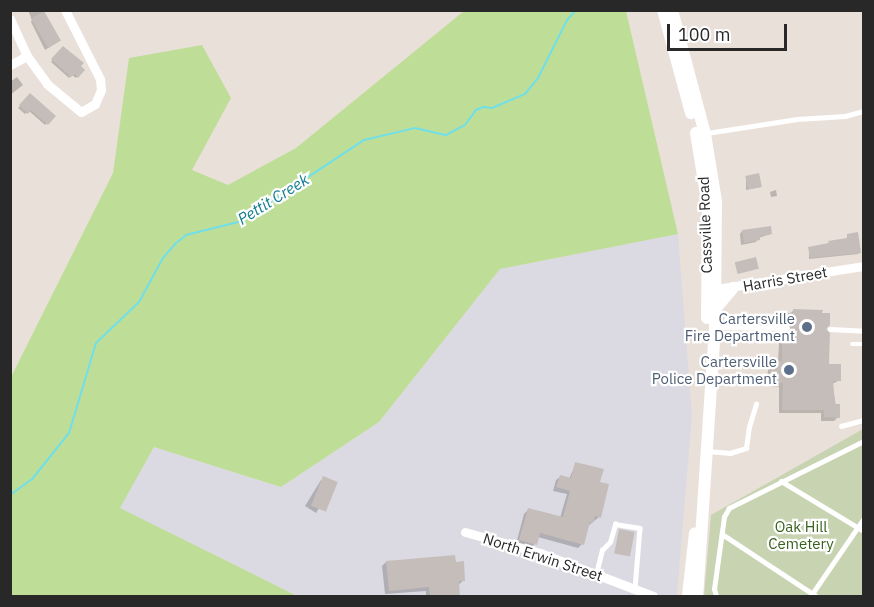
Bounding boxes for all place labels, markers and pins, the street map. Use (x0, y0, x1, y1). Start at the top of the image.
place label: Cartersville Fire Department (685, 309, 795, 344)
marker: Cartersville Fire Department (800, 320, 814, 334)
place label: Cartersville Police Department (652, 352, 777, 387)
marker: Cartersville Police Department (782, 363, 796, 377)

